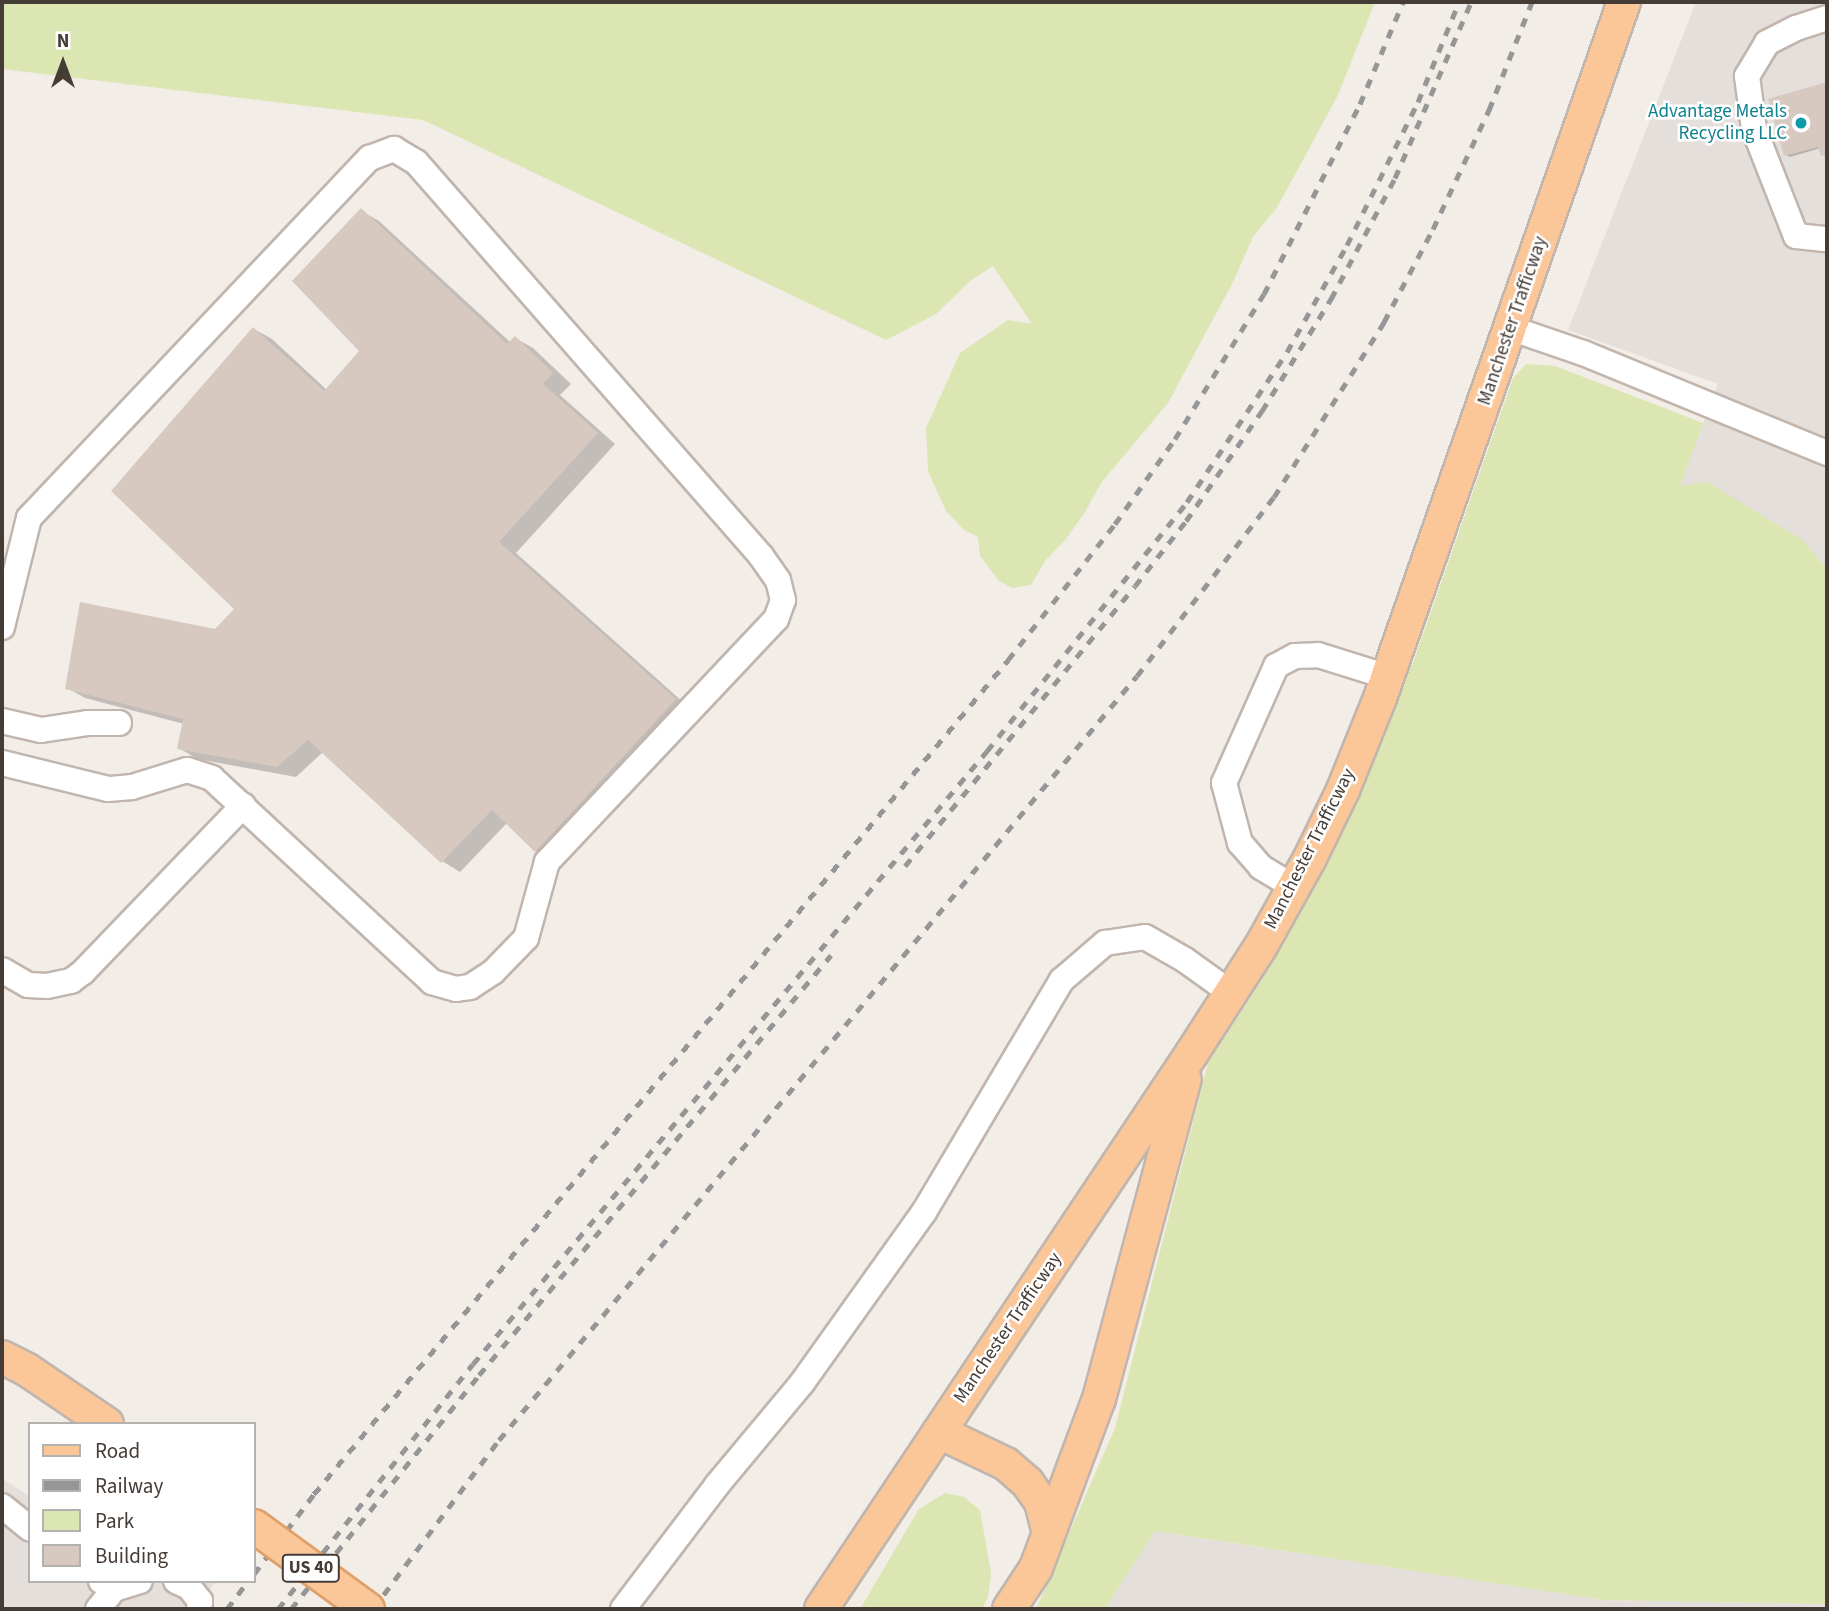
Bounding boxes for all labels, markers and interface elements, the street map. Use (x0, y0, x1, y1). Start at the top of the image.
north arrow (28, 28, 98, 98)
text: N (57, 28, 69, 55)
place label: Advantage Metals Recycling LLC (1648, 101, 1787, 145)
marker: Advantage Metals Recycling LLC (1793, 115, 1809, 131)
street label: Manchester Trafficway (1473, 234, 1553, 408)
street label: Manchester Trafficway (1260, 765, 1360, 933)
street label: Manchester Trafficway (949, 1248, 1067, 1408)
legend (28, 1422, 256, 1583)
text: Road (95, 1436, 140, 1466)
text: Railway (95, 1471, 163, 1501)
text: Park (95, 1506, 134, 1536)
text: Building (95, 1541, 168, 1571)
road number: US 40 (281, 1554, 341, 1582)

